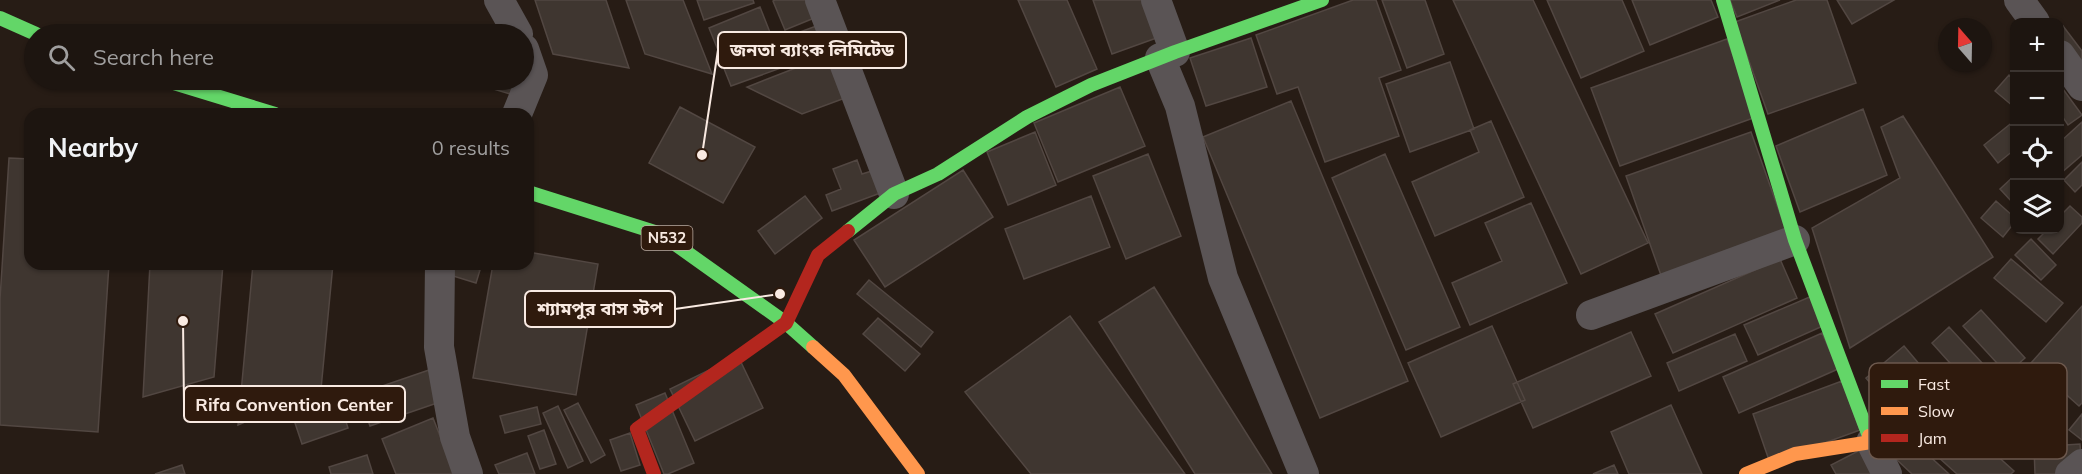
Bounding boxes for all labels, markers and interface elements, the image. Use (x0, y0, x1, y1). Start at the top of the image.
north arrow (1938, 18, 1992, 72)
map controls (2010, 18, 2064, 234)
button: + (2010, 18, 2064, 72)
search box (24, 24, 534, 90)
callout: জনতা ব্যাংক লিমিটেড (718, 32, 906, 68)
text: জনতা ব্যাংক লিমিটেড (729, 38, 895, 61)
icon: search (45, 41, 78, 74)
text: Search here (93, 43, 214, 71)
button: − (2010, 72, 2064, 126)
button: locate (2010, 126, 2064, 180)
text: Nearby (48, 131, 138, 164)
text: 0 results (432, 135, 510, 160)
button: layers (2010, 180, 2064, 234)
road number: N532 (642, 226, 692, 250)
callout: শ্যামপুর বাস স্টপ (525, 291, 675, 327)
text: শ্যামপুর বাস স্টপ (536, 297, 663, 320)
legend (1869, 363, 2067, 459)
text: Fast (1918, 374, 1950, 394)
callout: Rifa Convention Center (184, 386, 405, 422)
text: Rifa Convention Center (195, 393, 394, 416)
text: Slow (1918, 401, 1955, 421)
text: Jam (1918, 428, 1947, 448)

